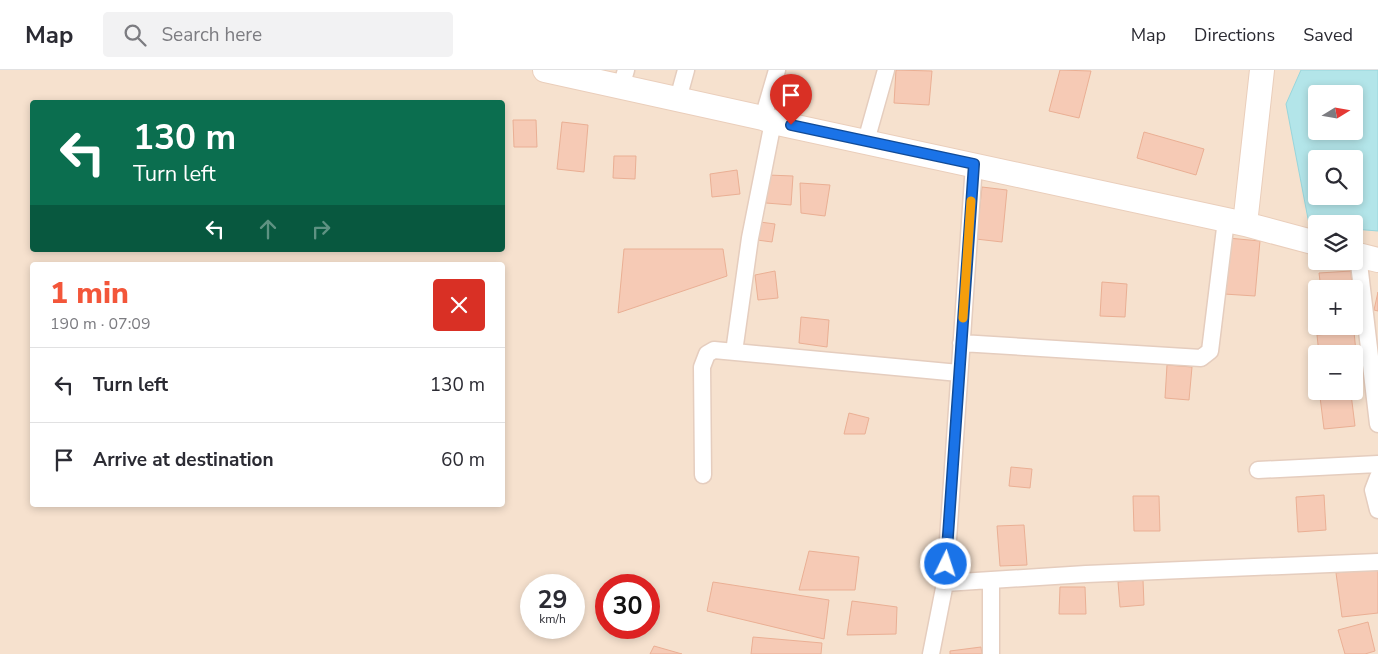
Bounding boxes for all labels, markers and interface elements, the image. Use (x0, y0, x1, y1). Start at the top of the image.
search box (103, 12, 453, 57)
text: Map (25, 19, 73, 51)
icon: search (121, 21, 149, 49)
text: Search here (161, 22, 262, 48)
text: Map (1131, 23, 1166, 47)
text: Directions (1194, 23, 1275, 47)
text: Saved (1303, 23, 1353, 47)
pin (770, 74, 812, 125)
icon: arrive (777, 81, 805, 109)
north arrow (1308, 85, 1362, 140)
map controls (1308, 85, 1363, 400)
text: 130 m (133, 114, 236, 161)
icon: left (50, 120, 115, 185)
button: search (1308, 150, 1363, 205)
text: Turn left (133, 159, 216, 189)
icon: left (201, 215, 229, 243)
icon: ahead (254, 215, 282, 243)
icon: right (307, 215, 335, 243)
button: layers (1308, 215, 1363, 270)
text: 1 min (50, 273, 129, 314)
button: close (433, 279, 485, 331)
button: + (1308, 280, 1363, 335)
text: 190 m · 07:09 (50, 313, 151, 335)
button: − (1308, 345, 1363, 400)
icon: left (50, 371, 78, 399)
text: Turn left (93, 372, 168, 398)
text: 130 m (430, 372, 485, 398)
icon: arrive (50, 446, 78, 474)
text: Arrive at destination (93, 447, 274, 473)
text: 60 m (441, 447, 485, 473)
position arrow (919, 537, 971, 589)
speed limit sign: 30 (595, 574, 660, 639)
text: 29 (537, 583, 568, 617)
text: km/h (539, 611, 566, 627)

